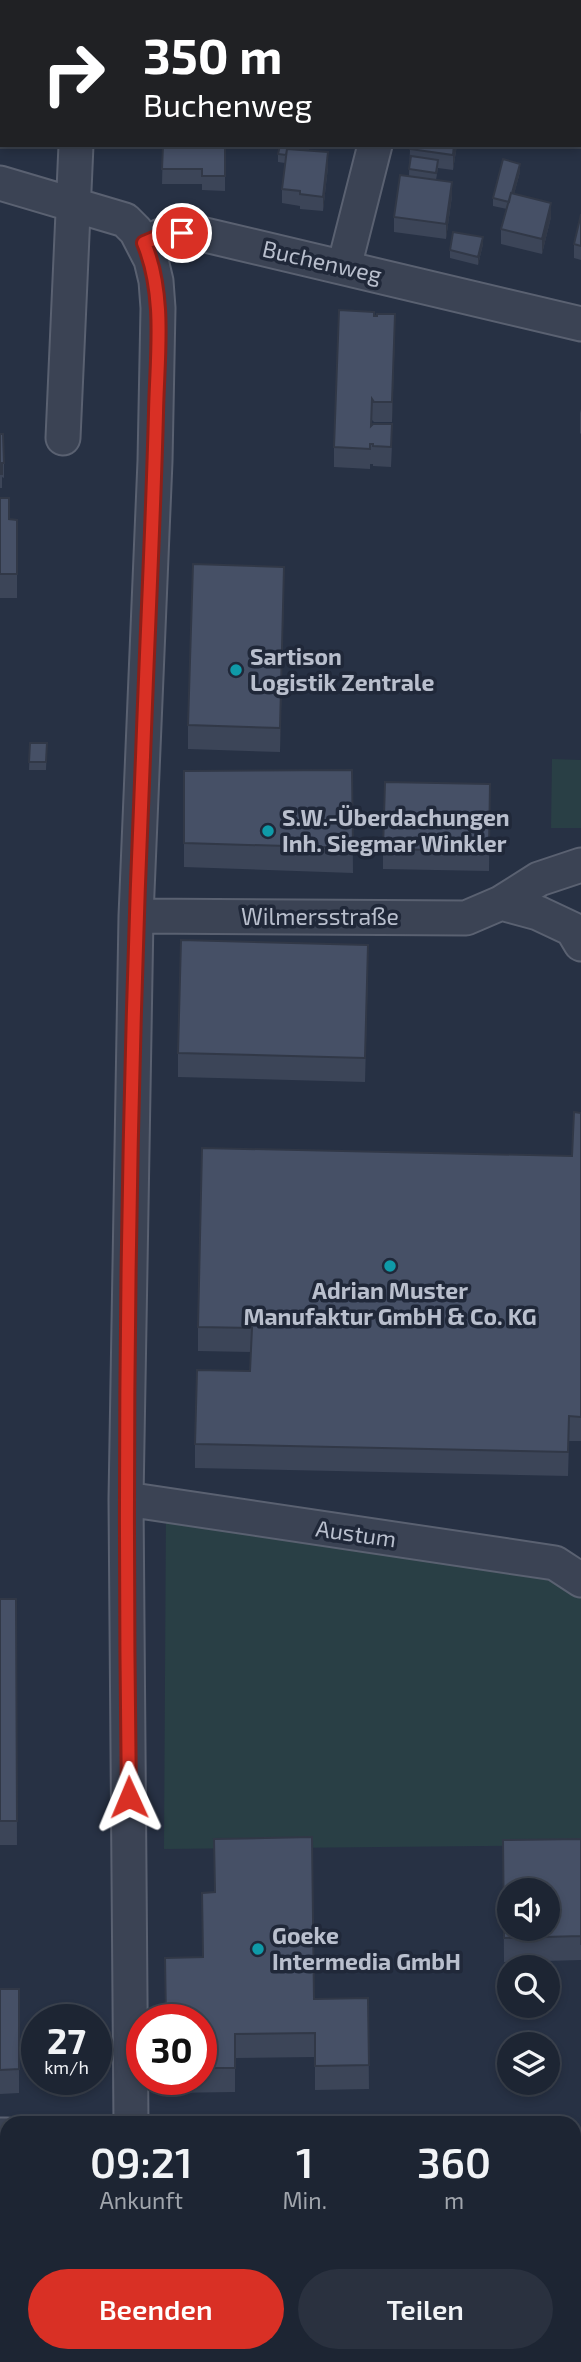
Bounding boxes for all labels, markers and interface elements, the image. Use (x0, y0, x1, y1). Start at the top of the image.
text: 350 m (143, 25, 283, 84)
icon: right (28, 28, 119, 119)
text: Buchenweg (143, 85, 312, 123)
pin (152, 203, 212, 263)
icon: arrive (163, 214, 201, 252)
street label: Buchenweg (260, 234, 385, 288)
place label: Sartison Logistik Zentrale (250, 642, 434, 696)
marker: Sartison Logistik Zentrale (228, 662, 244, 678)
place label: S.W.-Überdachungen Inh. Siegmar Winkler (282, 803, 510, 857)
marker: S.W.-Überdachungen Inh. Siegmar Winkler (260, 823, 276, 839)
street label: Wilmersstraße (241, 902, 399, 930)
marker: Adrian Muster Manufaktur GmbH & Co. KG (382, 1258, 398, 1274)
place label: Adrian Muster Manufaktur GmbH & Co. KG (243, 1276, 537, 1330)
street label: Austum (314, 1514, 398, 1553)
position arrow (92, 1760, 166, 1834)
map controls (497, 1878, 560, 2095)
button: sound (497, 1878, 560, 1941)
place label: Goeke Intermedia GmbH (272, 1921, 461, 1975)
marker: Goeke Intermedia GmbH (250, 1941, 266, 1957)
button: search (497, 1955, 560, 2018)
speed limit sign: 30 (126, 2004, 217, 2095)
text: 27 (47, 2019, 86, 2061)
button: layers (497, 2032, 560, 2095)
text: km/h (44, 2056, 89, 2078)
text: 09:21 (90, 2136, 192, 2186)
text: 1 (296, 2136, 313, 2186)
text: 360 (417, 2136, 491, 2186)
text: Ankunft (100, 2186, 183, 2214)
text: Min. (282, 2186, 327, 2214)
text: m (444, 2186, 464, 2214)
button: Beenden (28, 2269, 284, 2349)
button: Teilen (298, 2269, 553, 2349)

